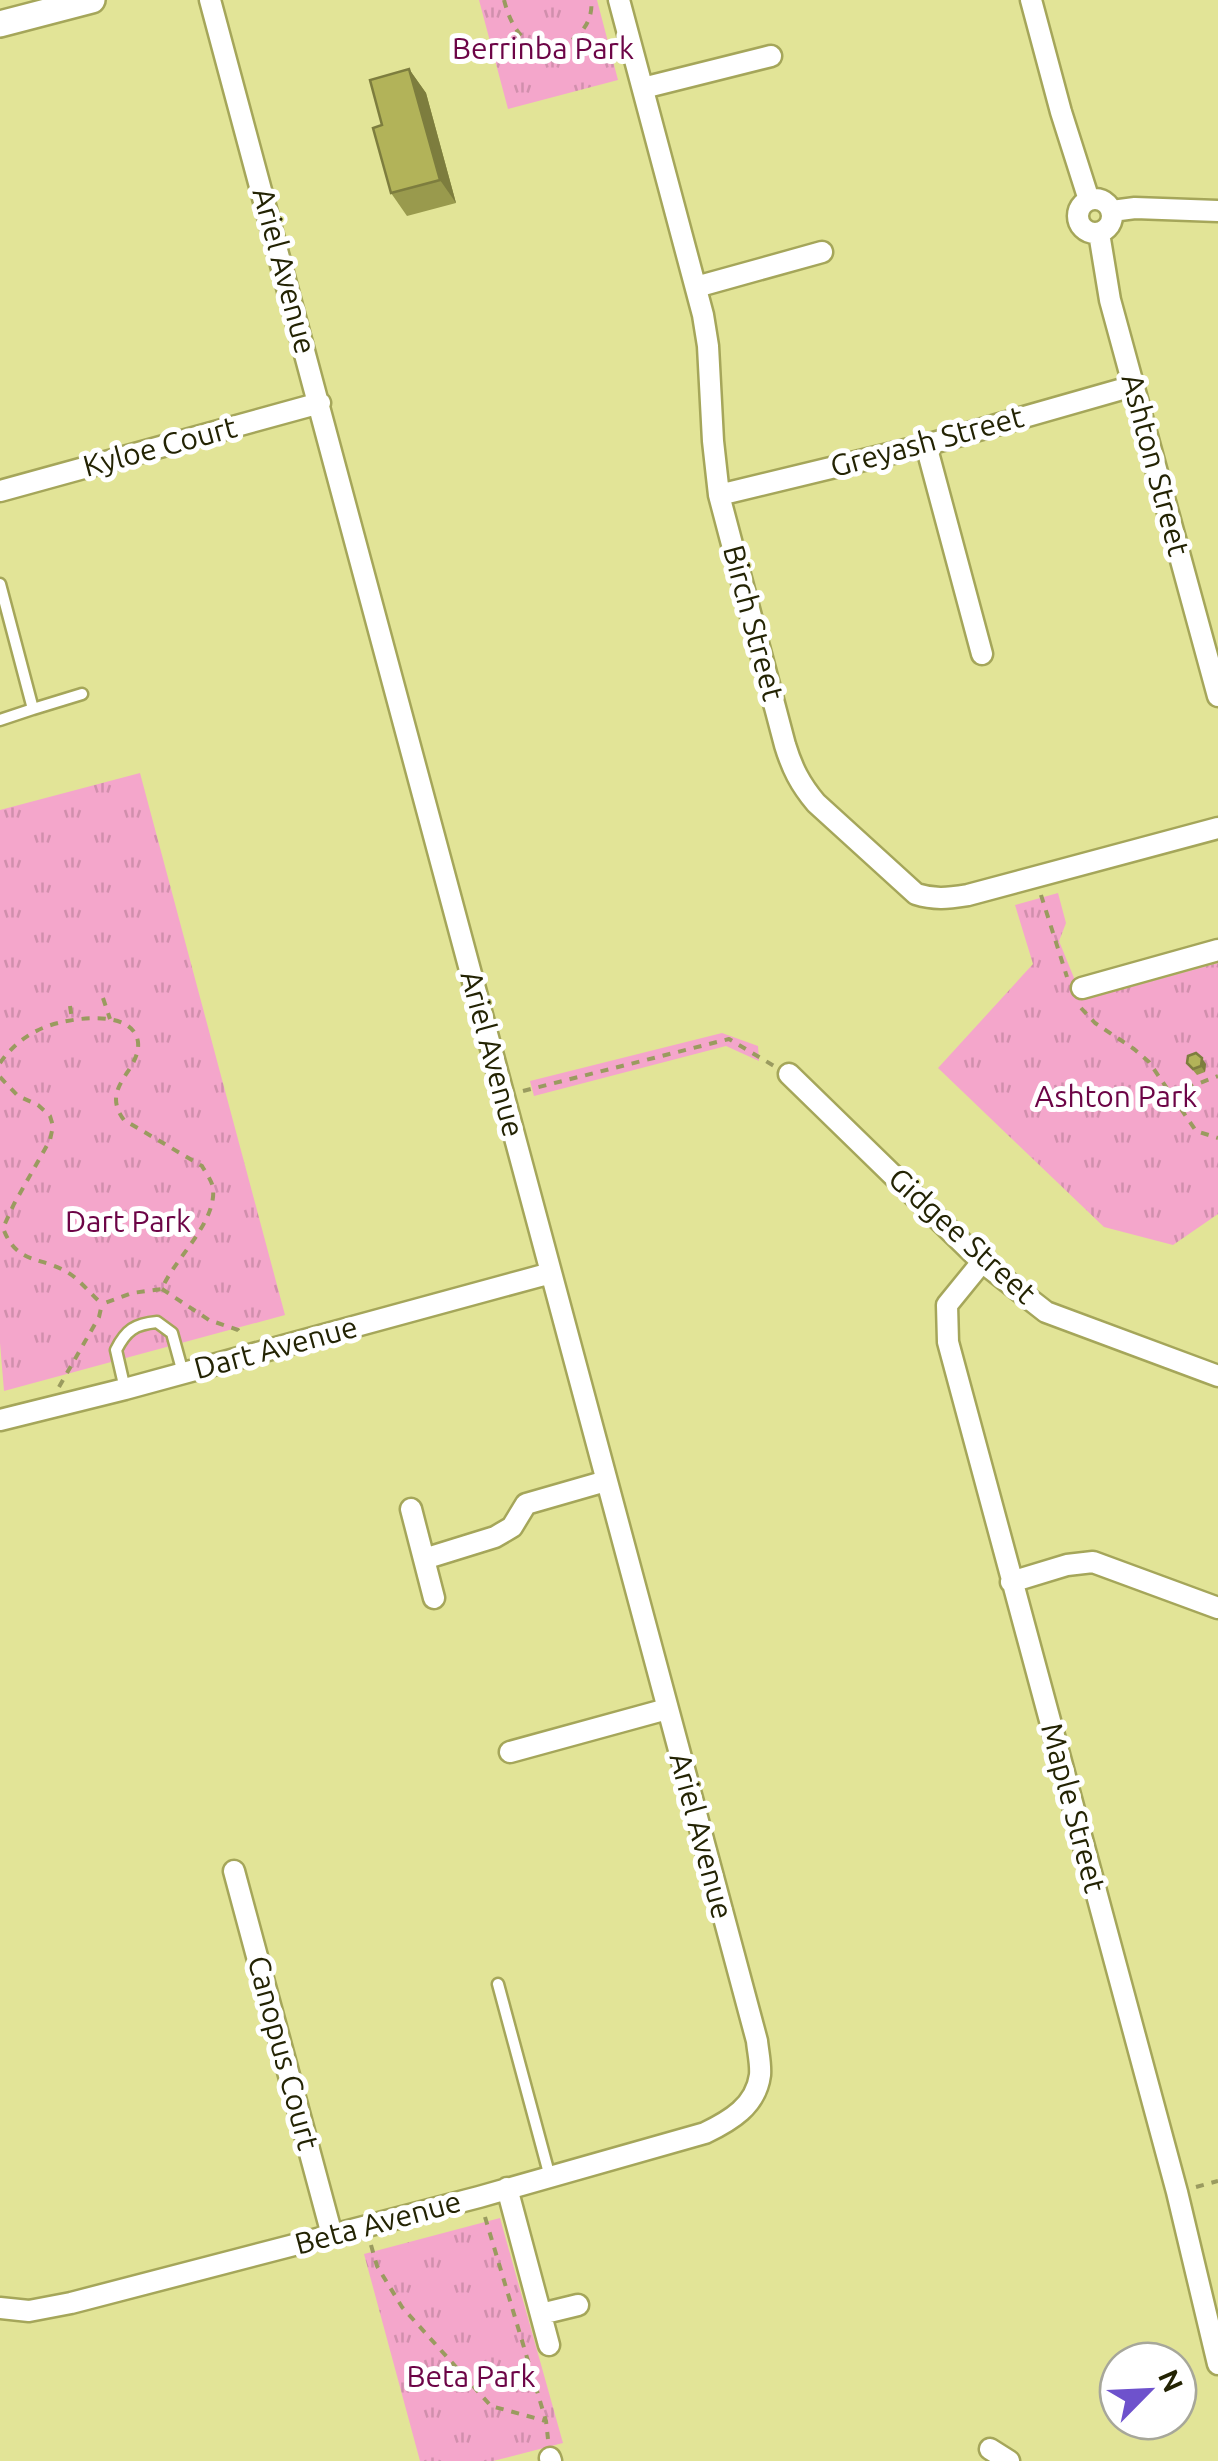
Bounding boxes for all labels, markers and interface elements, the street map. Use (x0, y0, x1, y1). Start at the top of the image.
park label: Berrinba Park (452, 31, 634, 65)
street label: Ariel Avenue (246, 184, 323, 358)
street label: Ashton Street (1115, 370, 1197, 560)
street label: Greyash Street (827, 399, 1027, 483)
street label: Kyloe Court (79, 409, 240, 483)
street label: Birch Street (717, 541, 791, 704)
street label: Ariel Avenue (454, 967, 531, 1141)
park label: Ashton Park (1035, 1079, 1197, 1113)
street label: Gidgee Street (882, 1160, 1043, 1310)
park label: Dart Park (65, 1204, 191, 1238)
street label: Dart Avenue (190, 1309, 361, 1385)
street label: Maple Street (1035, 1719, 1113, 1896)
street label: Ariel Avenue (663, 1749, 740, 1923)
street label: Canopus Court (242, 1952, 326, 2154)
street label: Beta Avenue (291, 2184, 465, 2261)
north arrow (1098, 2341, 1198, 2441)
park label: Beta Park (406, 2359, 536, 2393)
text: N (1153, 2365, 1190, 2396)

